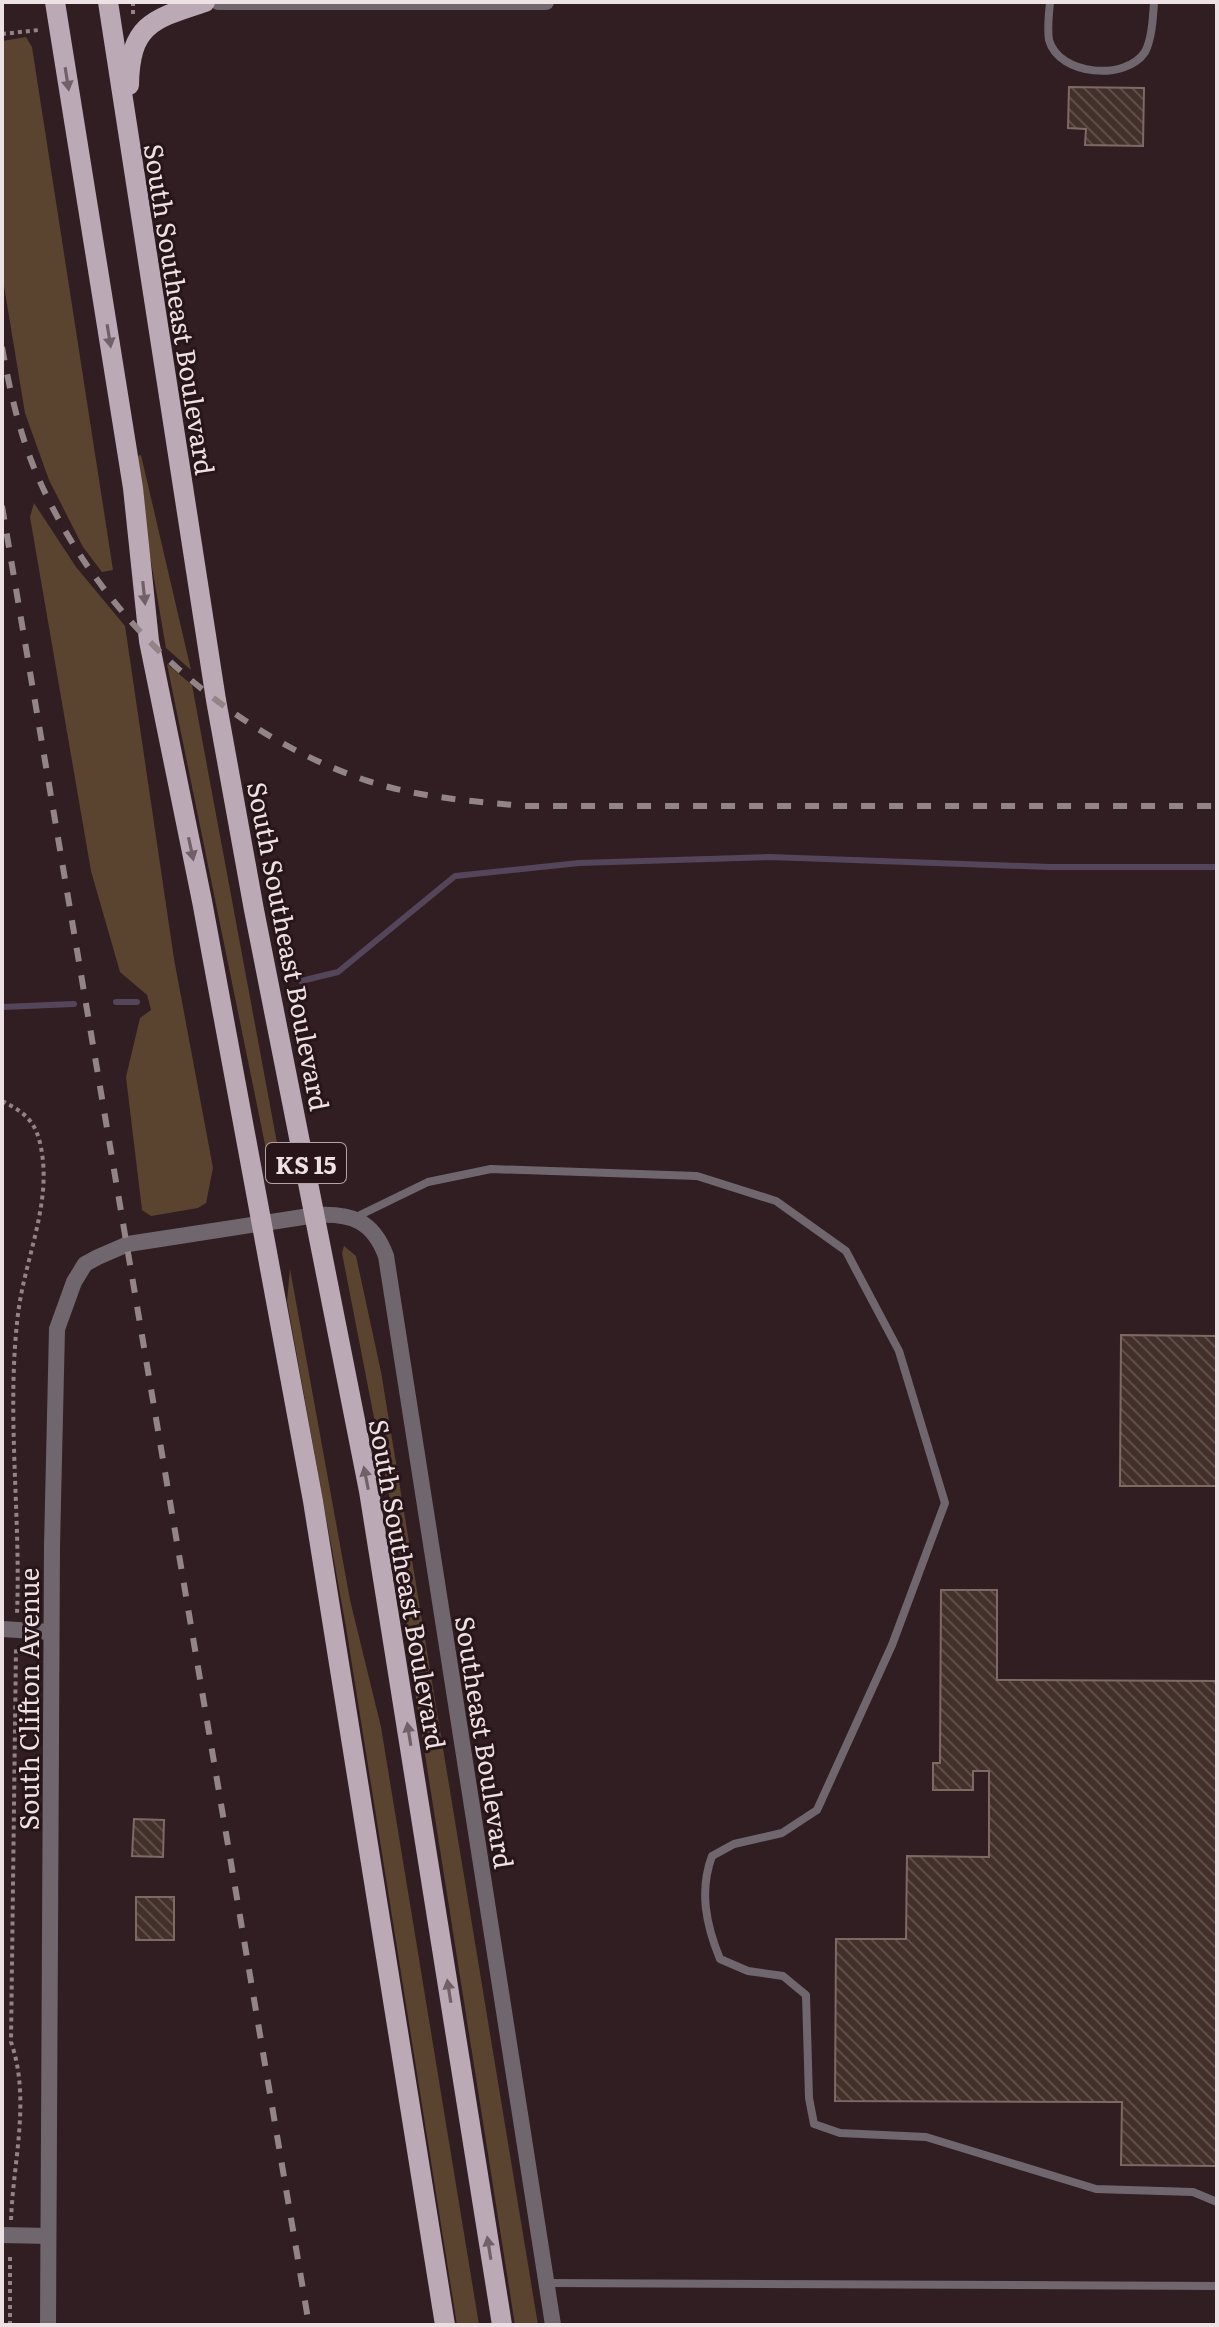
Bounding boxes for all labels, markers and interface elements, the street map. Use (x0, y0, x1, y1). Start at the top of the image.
one-way arrow (62, 67, 74, 92)
street label: South Southeast Boulevard (136, 141, 226, 477)
one-way arrow (103, 324, 115, 349)
one-way arrow (137, 581, 150, 606)
street label: South Southeast Boulevard (239, 778, 341, 1114)
one-way arrow (185, 836, 198, 861)
road number: KS 15 (266, 1143, 346, 1183)
street label: South Southeast Boulevard (361, 1416, 457, 1752)
one-way arrow (360, 1465, 372, 1490)
street label: South Clifton Avenue (8, 1568, 47, 1830)
street label: Southeast Boulevard (447, 1613, 525, 1871)
one-way arrow (402, 1721, 414, 1746)
one-way arrow (442, 1978, 455, 2003)
one-way arrow (482, 2235, 495, 2260)

